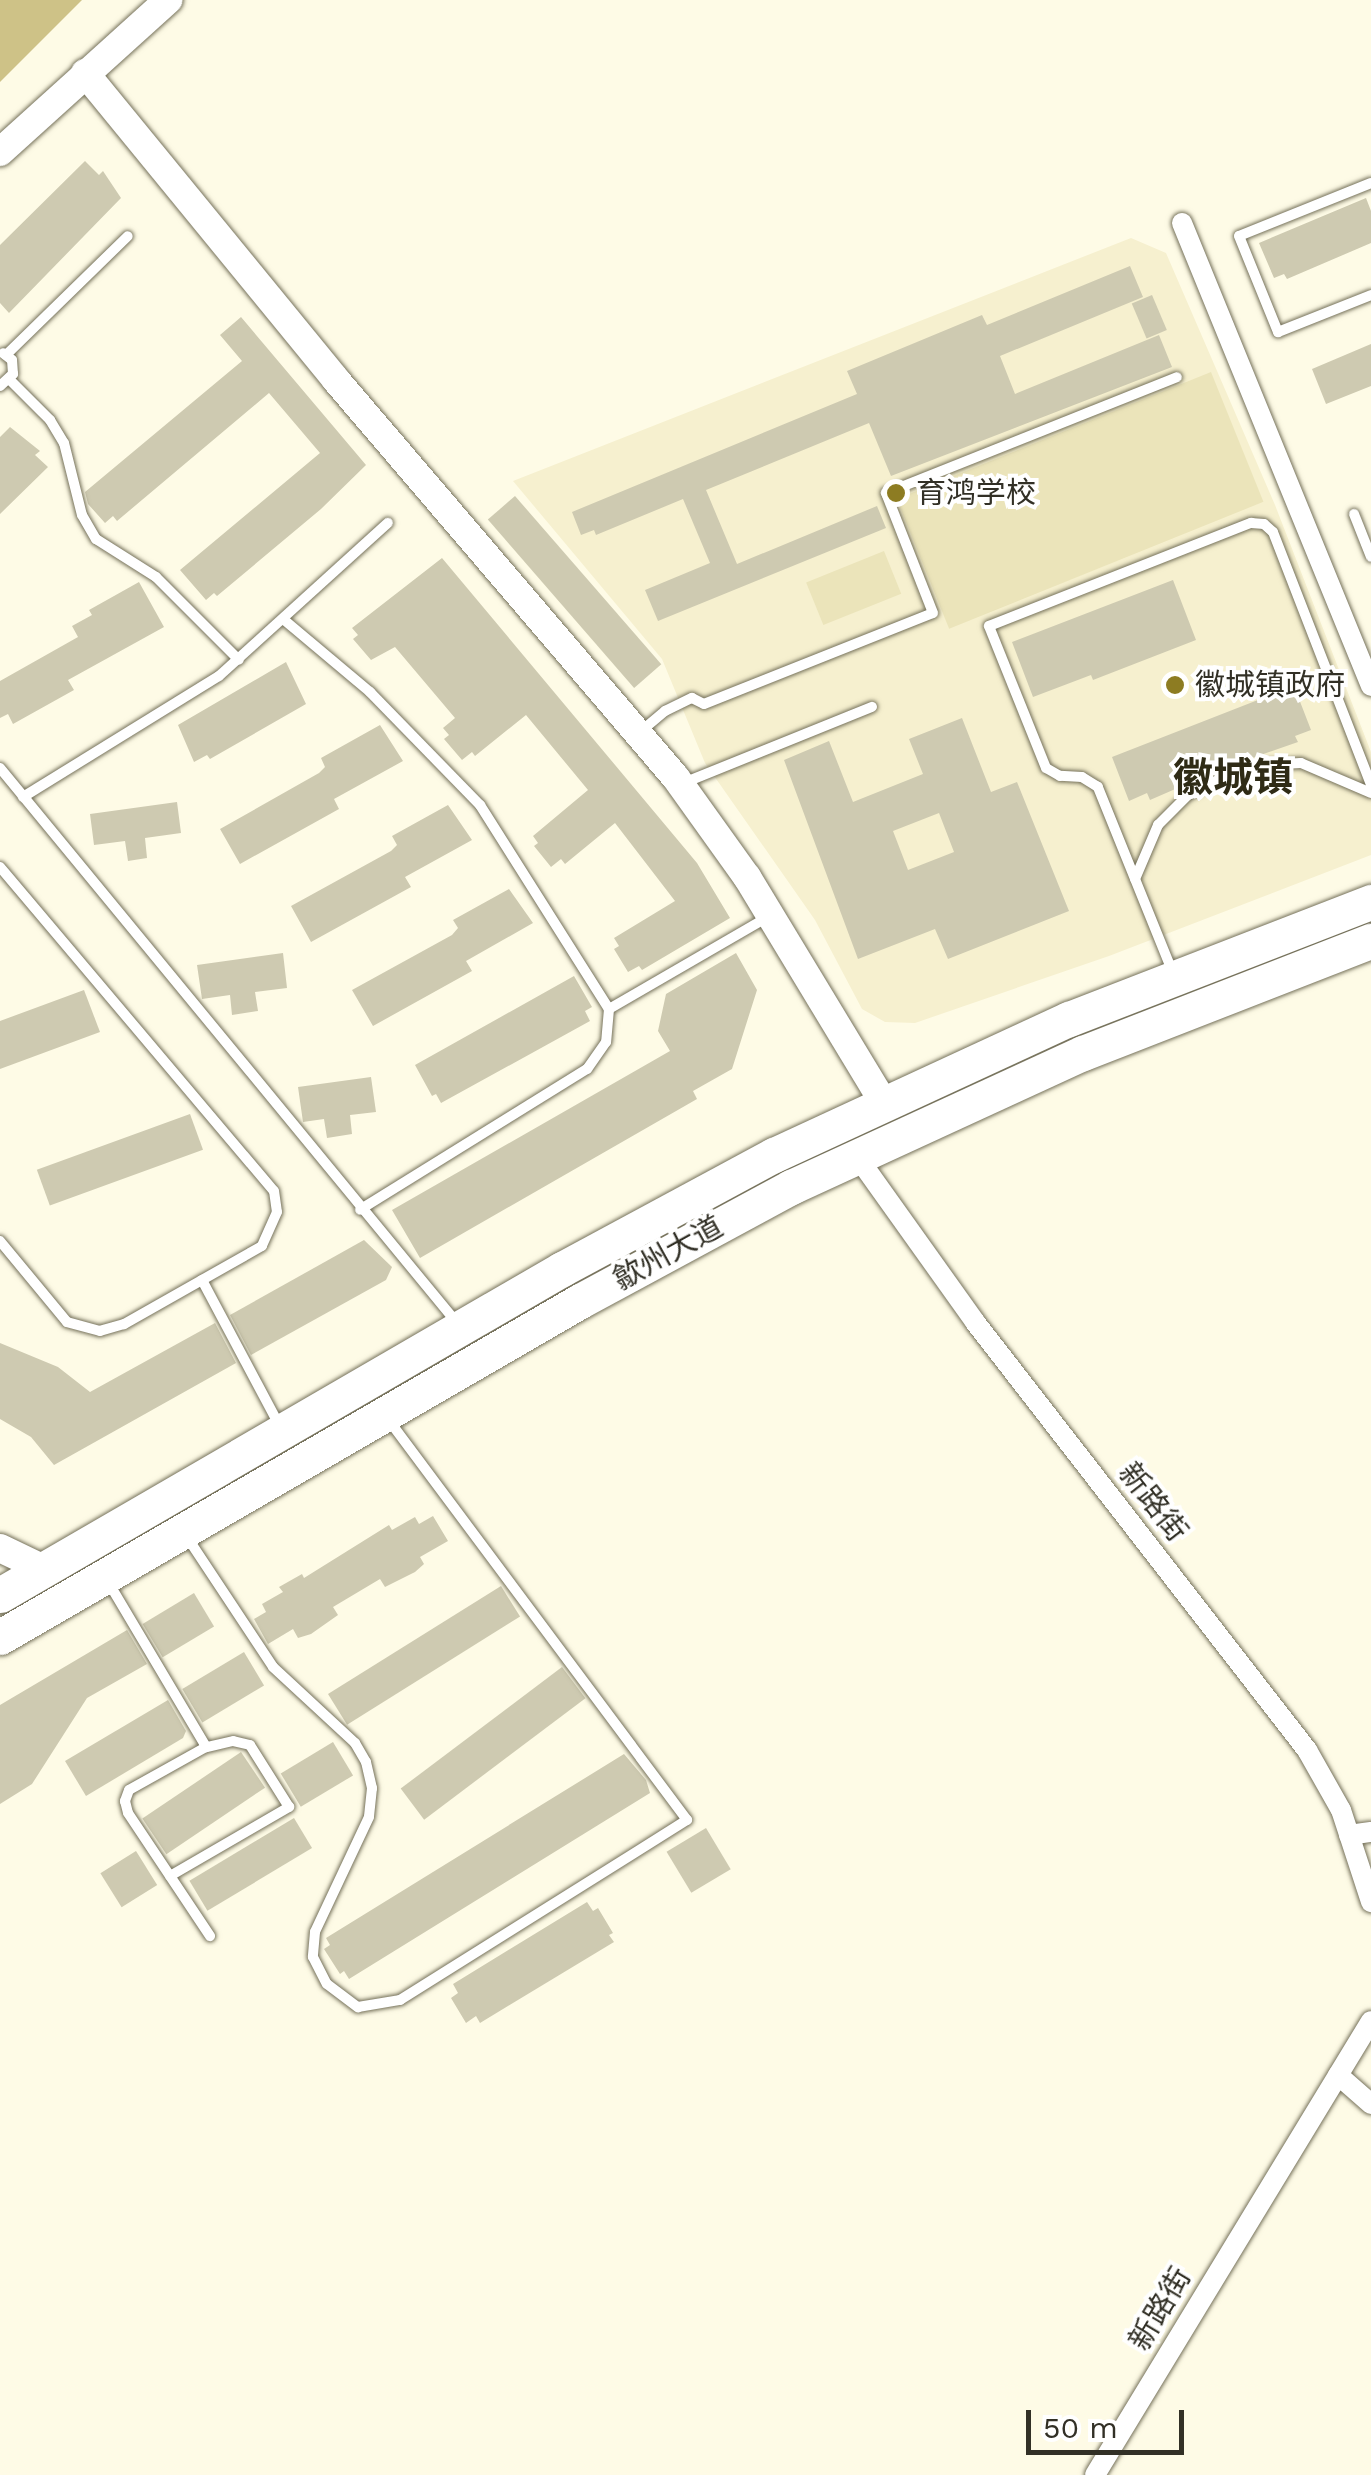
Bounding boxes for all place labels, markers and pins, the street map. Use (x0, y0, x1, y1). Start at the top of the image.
place label: 育鸿学校 (916, 475, 1036, 511)
marker: 育鸿学校 (885, 482, 907, 504)
place label: 徽城镇政府 (1195, 667, 1345, 703)
marker: 徽城镇政府 (1164, 674, 1186, 696)

